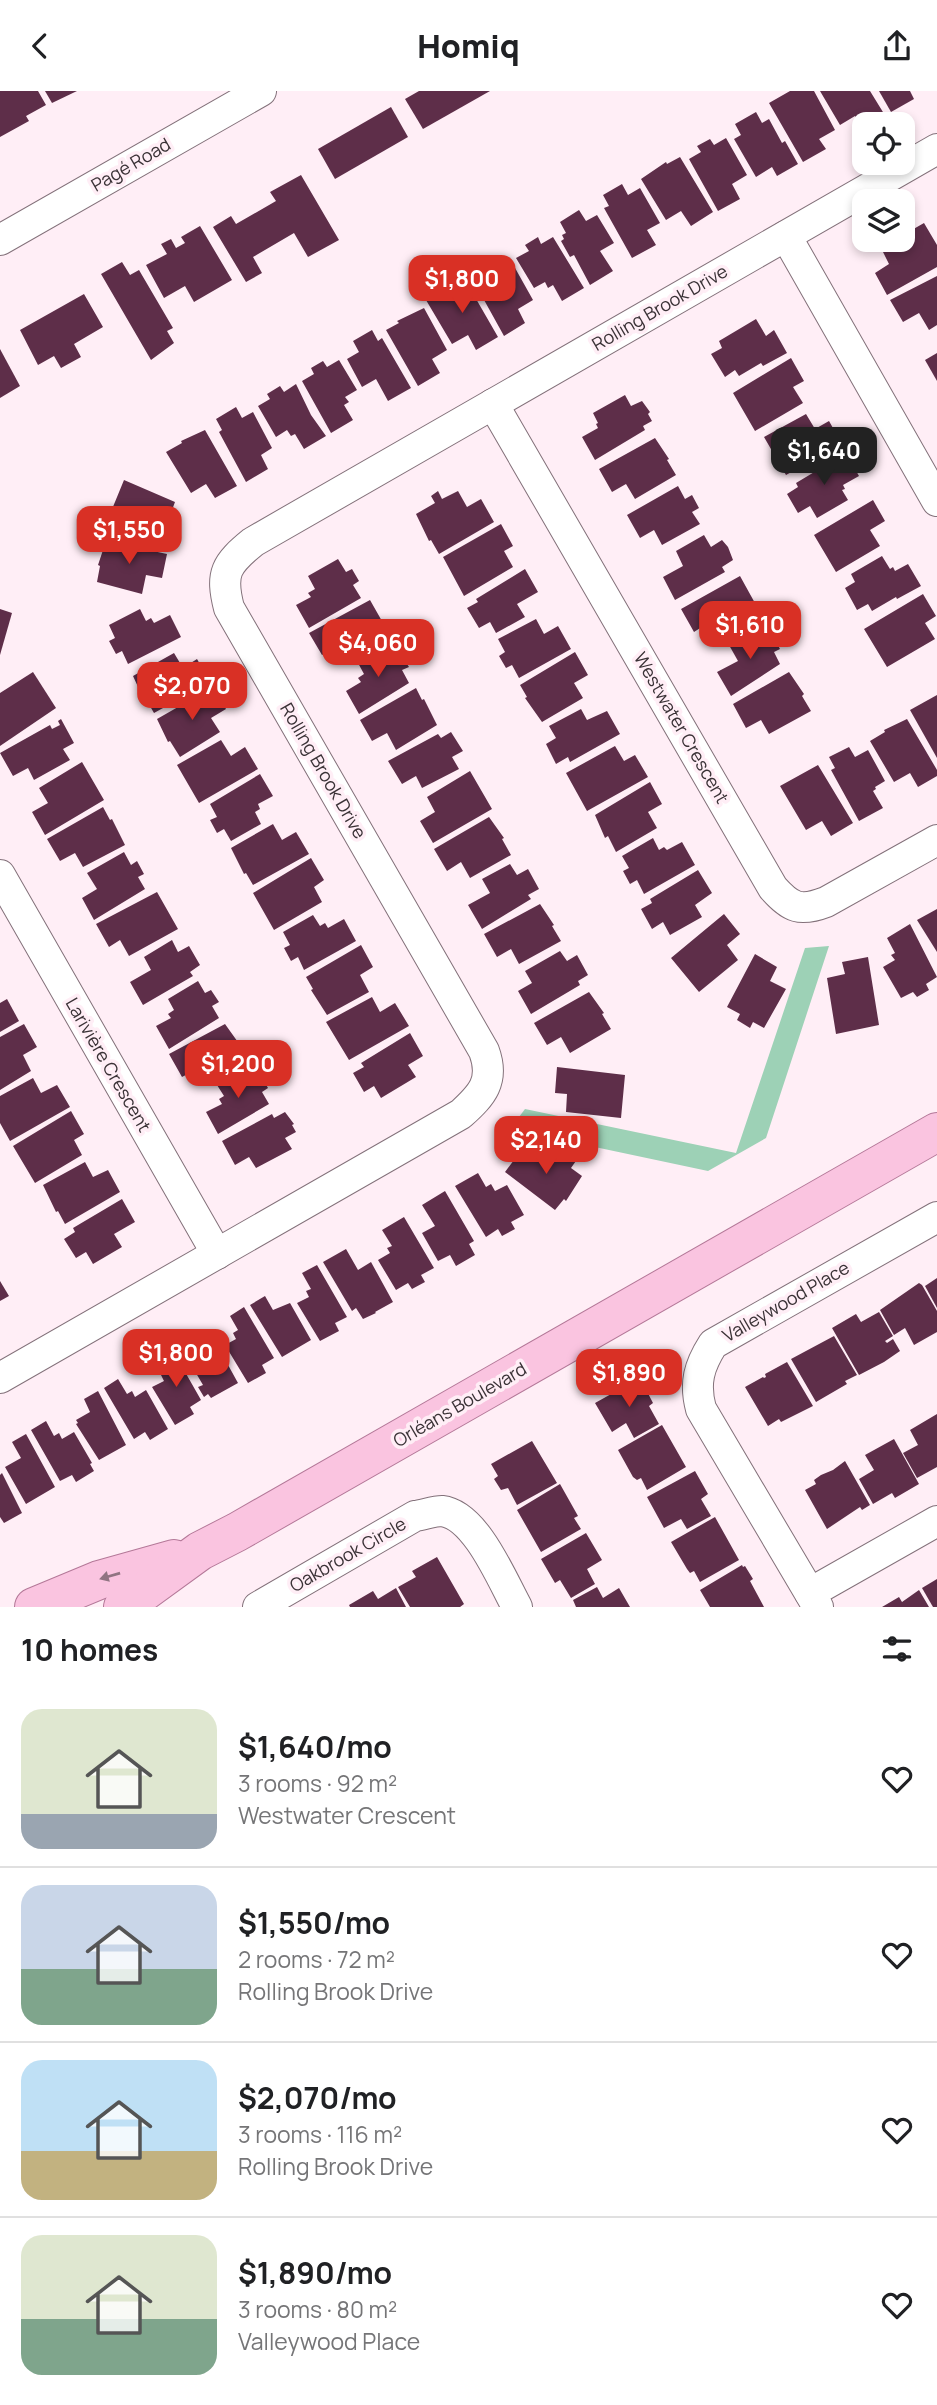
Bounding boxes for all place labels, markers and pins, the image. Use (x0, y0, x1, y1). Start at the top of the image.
pin: $1,800 (405, 255, 519, 315)
pin: $1,640 (767, 427, 881, 487)
pin: $1,550 (72, 507, 186, 566)
pin: $1,610 (693, 601, 807, 661)
pin: $4,060 (321, 619, 435, 679)
pin: $2,070 (135, 663, 249, 722)
pin: $1,200 (181, 1041, 295, 1100)
pin: $2,140 (489, 1117, 603, 1176)
pin: $1,800 (119, 1329, 233, 1389)
pin: $1,890 (572, 1349, 686, 1409)

